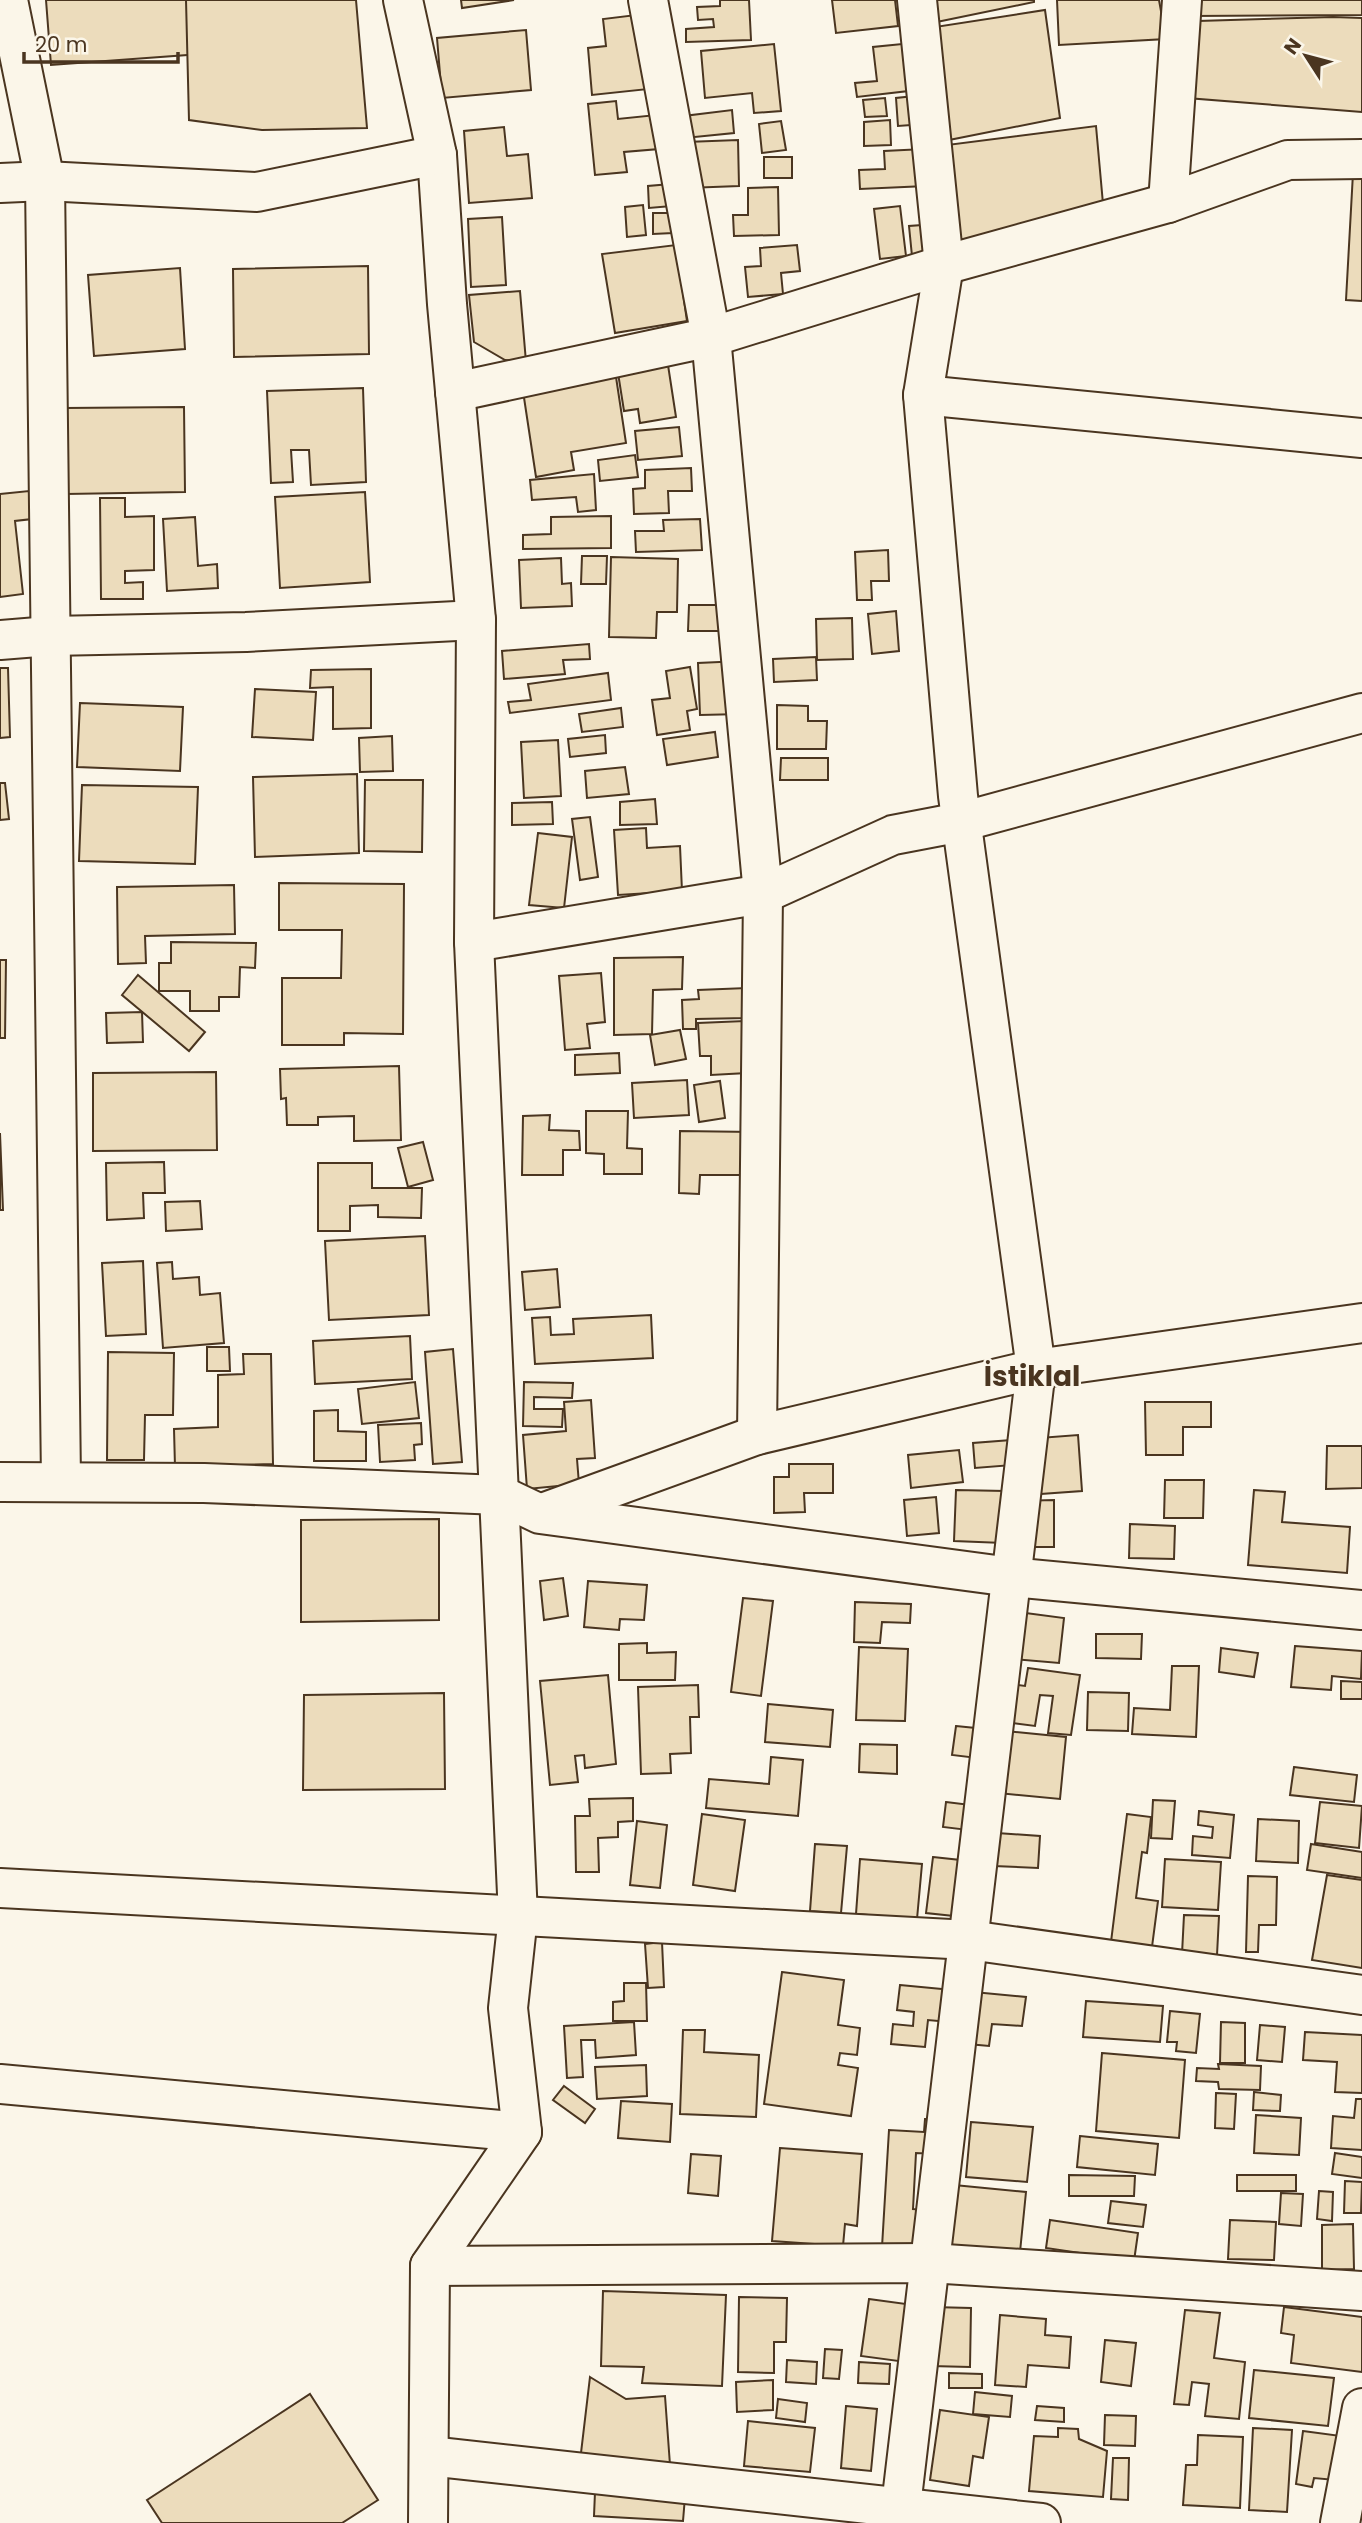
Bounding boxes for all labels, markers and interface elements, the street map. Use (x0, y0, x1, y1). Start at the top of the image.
scale bar (24, 21, 178, 65)
north arrow (1271, 21, 1341, 91)
text: 20 m (35, 30, 88, 59)
text: N (1278, 33, 1308, 60)
district label: İstiklal (984, 1357, 1080, 1396)

